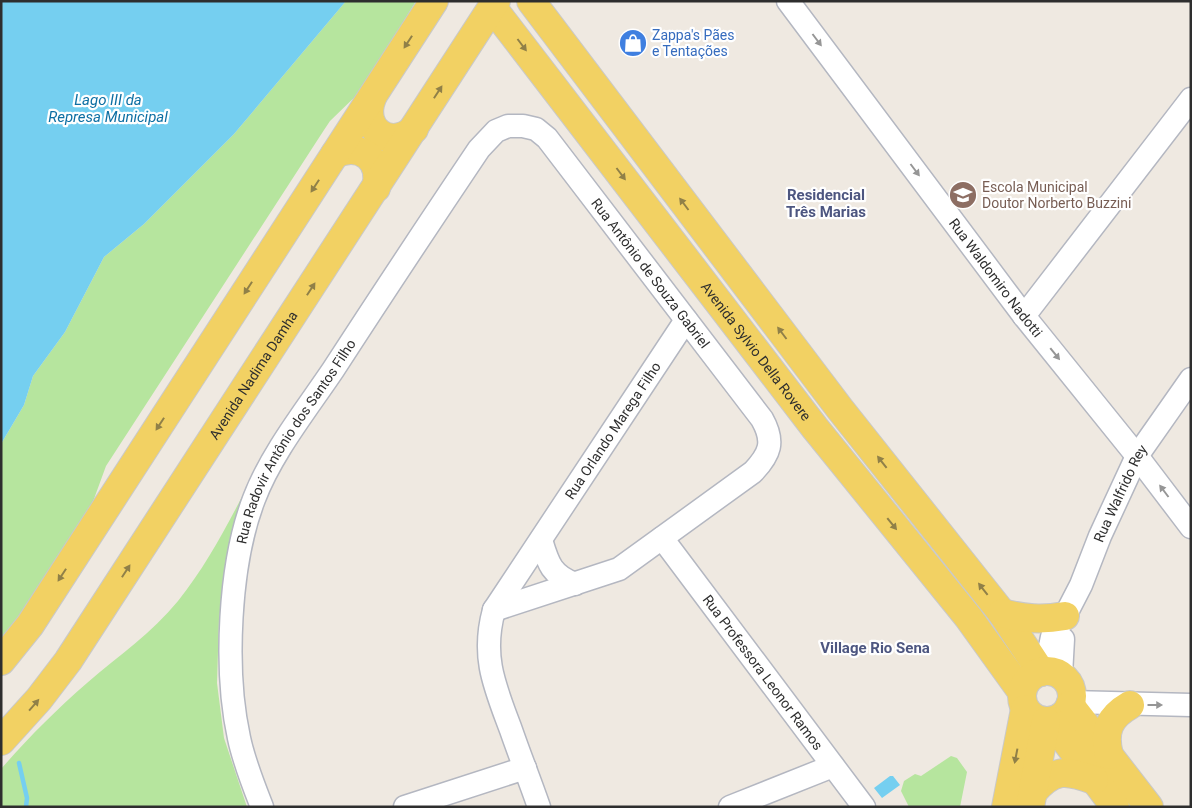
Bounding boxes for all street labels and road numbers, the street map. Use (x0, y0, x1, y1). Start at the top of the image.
street label: Rua Antônio de Souza Gabriel (588, 195, 713, 351)
street label: Rua Waldomiro Nadotti (946, 215, 1046, 340)
street label: Avenida Sylvio Della Rovere (698, 279, 814, 424)
street label: Avenida Nadima Damha (206, 308, 301, 442)
street label: Rua Radovir Antônio dos Santos Filho (233, 336, 359, 545)
street label: Rua Orlando Marega Filho (562, 359, 664, 502)
street label: Rua Walfrido Rey (1090, 441, 1151, 544)
street label: Rua Professora Leonor Ramos (700, 592, 826, 753)

